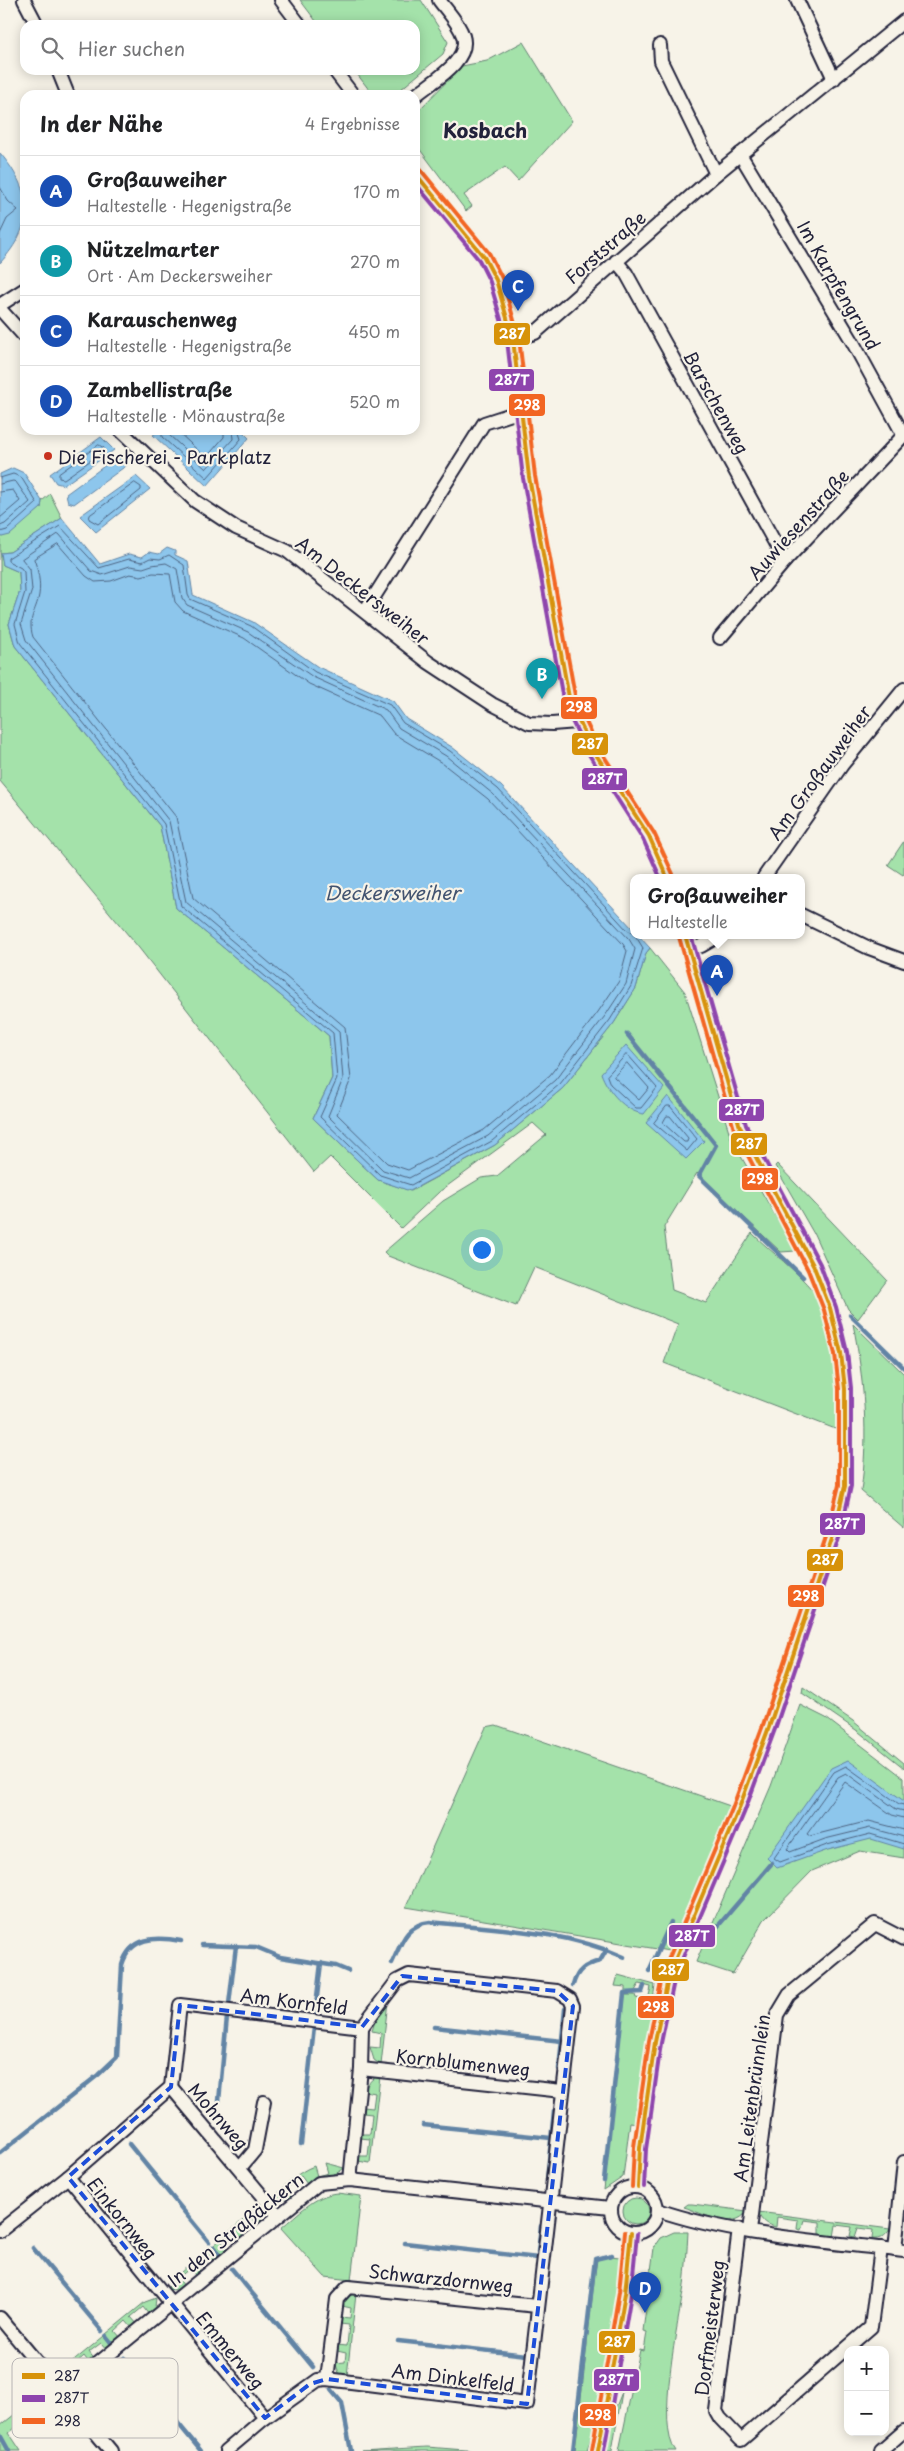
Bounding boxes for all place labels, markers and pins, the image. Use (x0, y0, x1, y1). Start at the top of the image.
pin: C (502, 270, 534, 311)
place label: Die Fischerei - Parkplatz (58, 443, 271, 470)
marker: Die Fischerei - Parkplatz (42, 450, 54, 462)
pin: B (526, 658, 558, 699)
pin: A (701, 955, 733, 996)
pin: D (629, 2272, 661, 2313)

